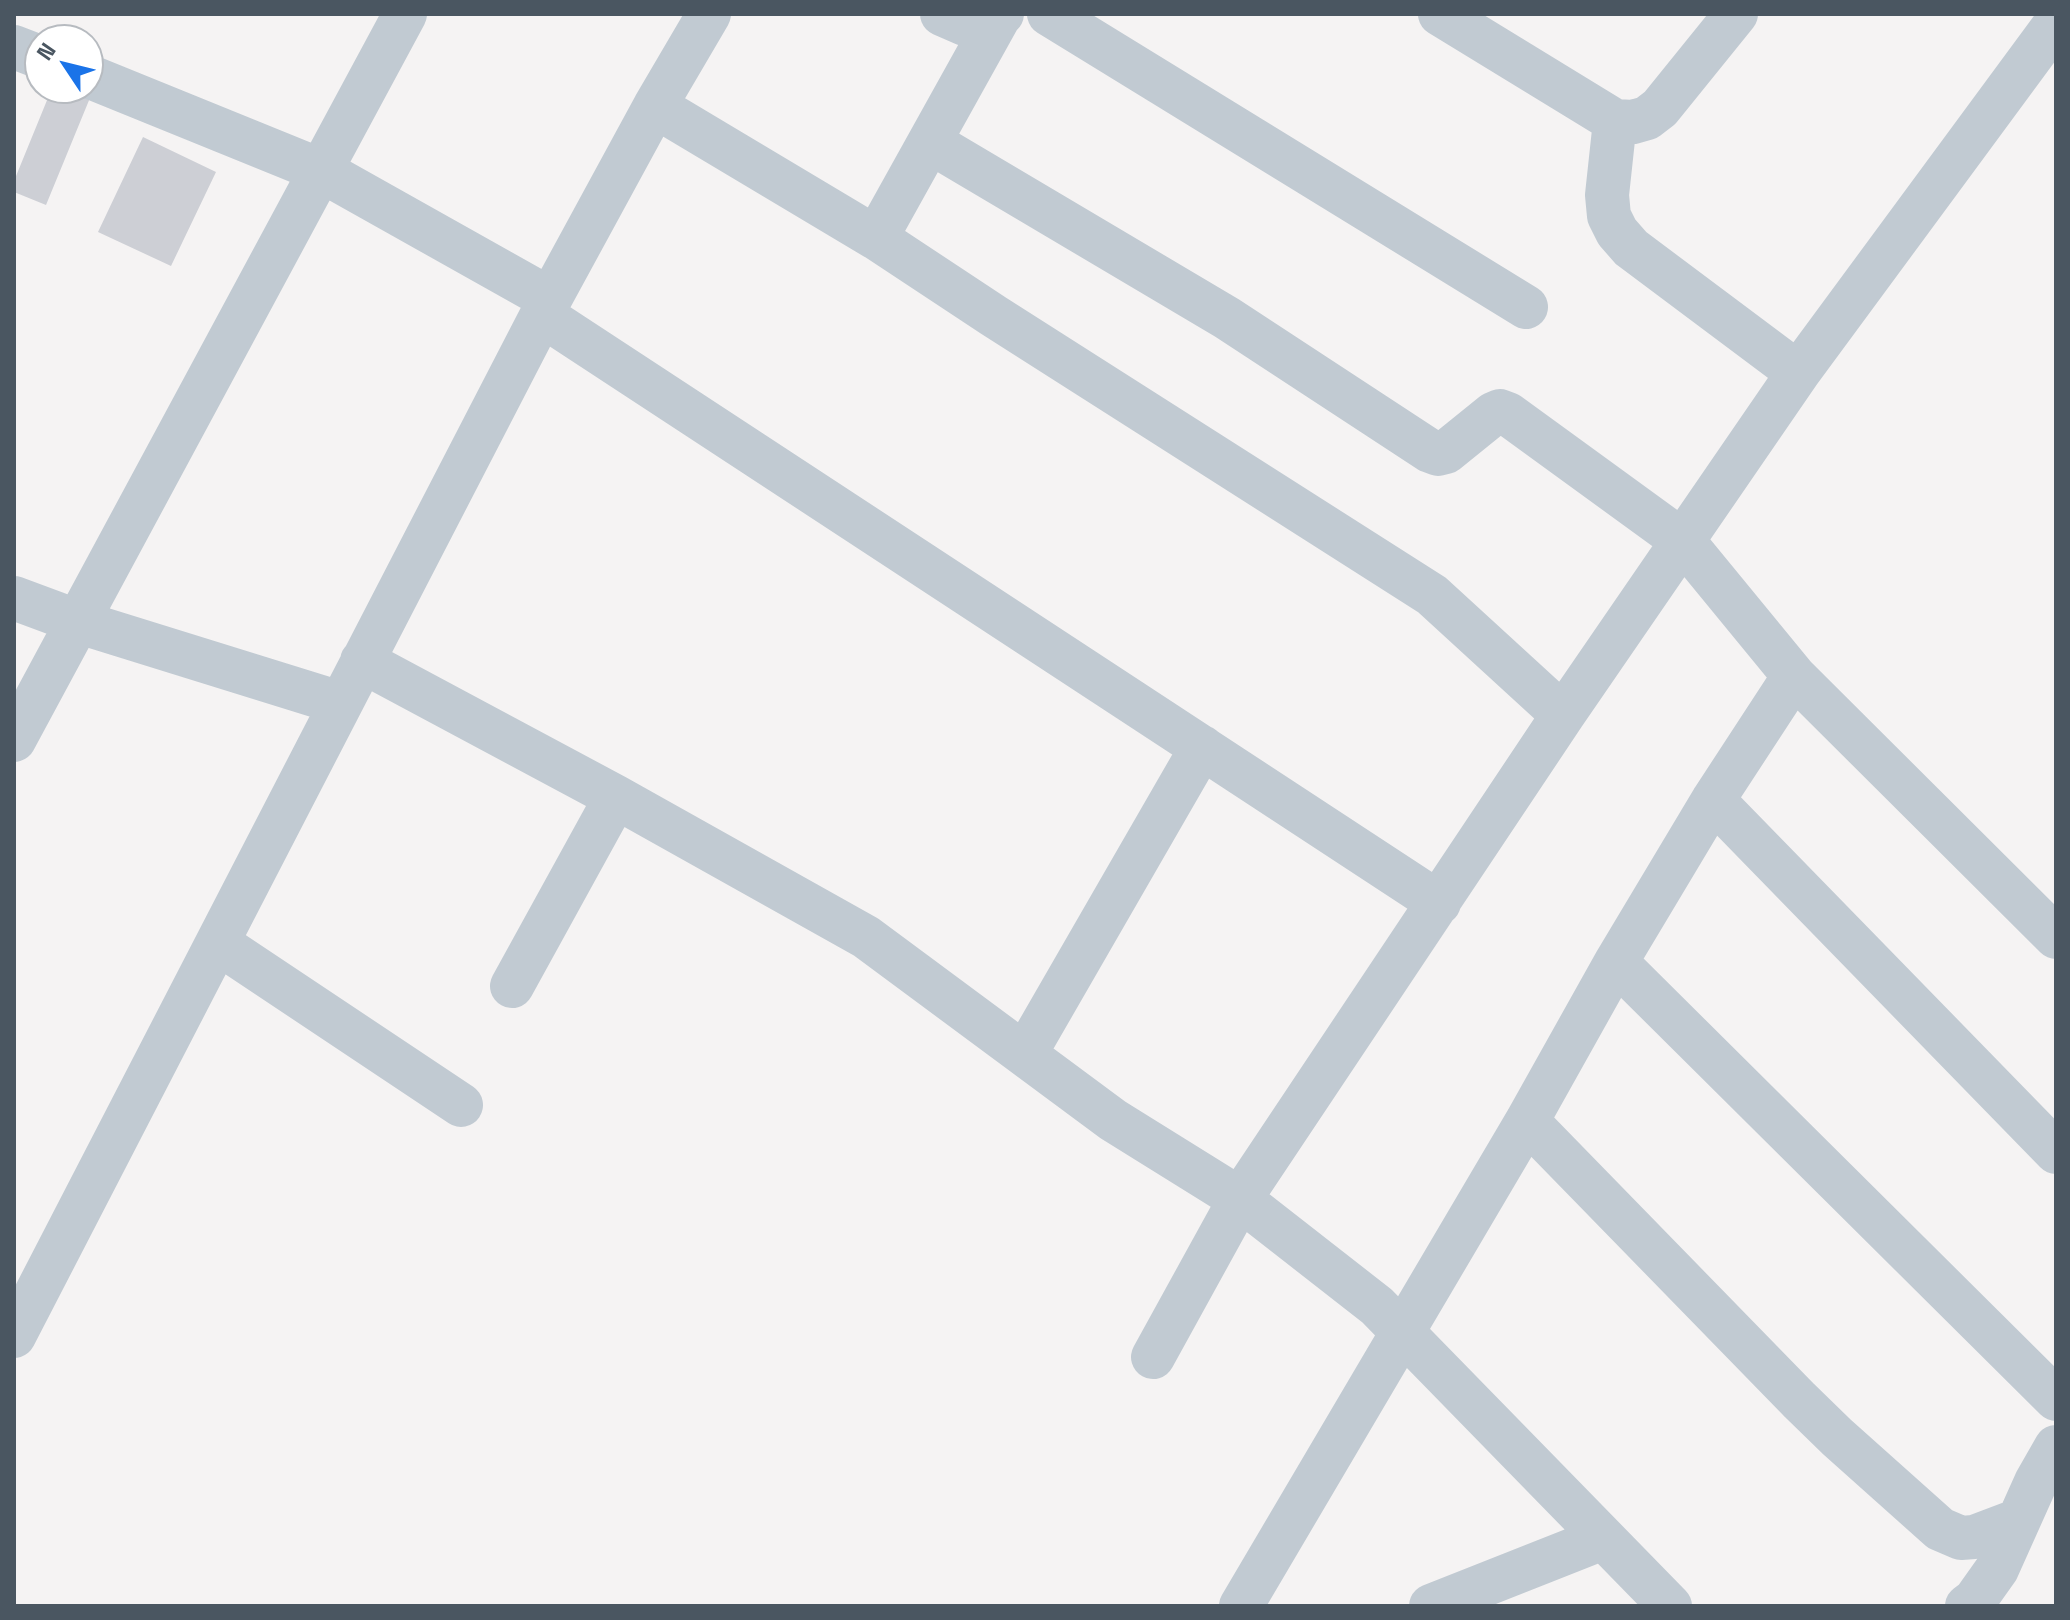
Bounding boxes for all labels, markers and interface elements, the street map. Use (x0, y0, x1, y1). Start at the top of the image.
north arrow (24, 24, 104, 104)
text: N (30, 37, 62, 65)

